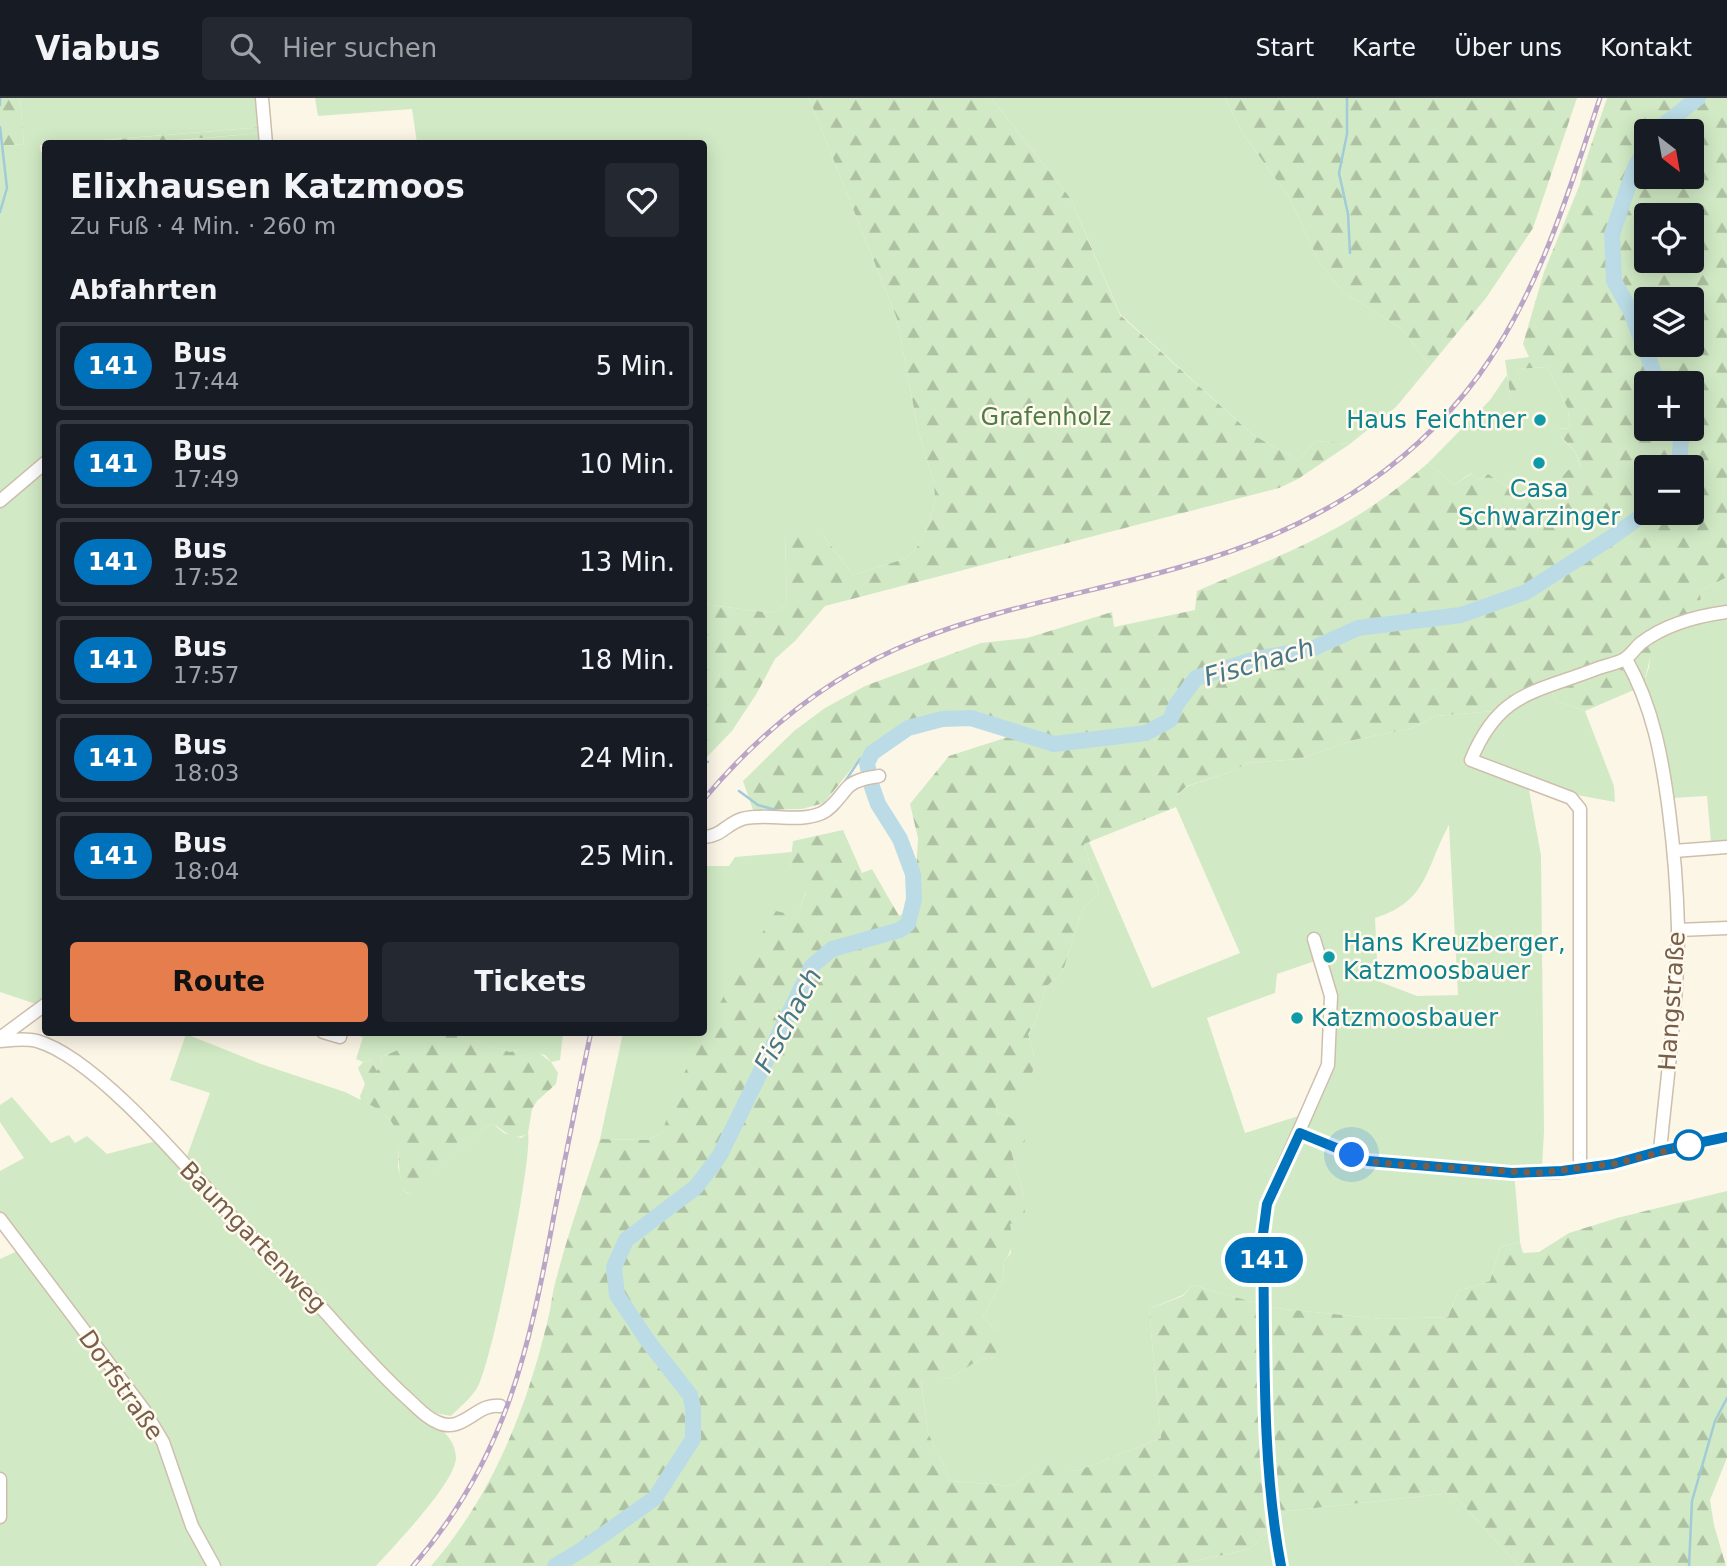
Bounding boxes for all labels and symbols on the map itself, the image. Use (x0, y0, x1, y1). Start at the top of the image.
north arrow (1634, 119, 1704, 189)
park label: Grafenholz (981, 403, 1111, 431)
place label: Haus Feichtner (1346, 406, 1526, 434)
marker: Haus Feichtner (1532, 412, 1548, 428)
marker: Casa Schwarzinger (1531, 455, 1547, 471)
place label: Casa Schwarzinger (1458, 475, 1620, 531)
water label: Fischach (1200, 632, 1318, 692)
place label: Hans Kreuzberger, Katzmoosbauer (1343, 929, 1566, 985)
street label: Hangstraße (1653, 930, 1691, 1072)
marker: Hans Kreuzberger, Katzmoosbauer (1321, 949, 1337, 965)
water label: Fischach (748, 963, 828, 1077)
place label: Katzmoosbauer (1311, 1004, 1498, 1032)
marker: Katzmoosbauer (1289, 1010, 1305, 1026)
unlabelled marker (1674, 1130, 1704, 1160)
your location (1334, 1137, 1369, 1172)
street label: Baumgartenweg (174, 1156, 332, 1318)
line badge: 141 (1224, 1237, 1304, 1283)
street label: Dorfstraße (73, 1325, 169, 1445)

